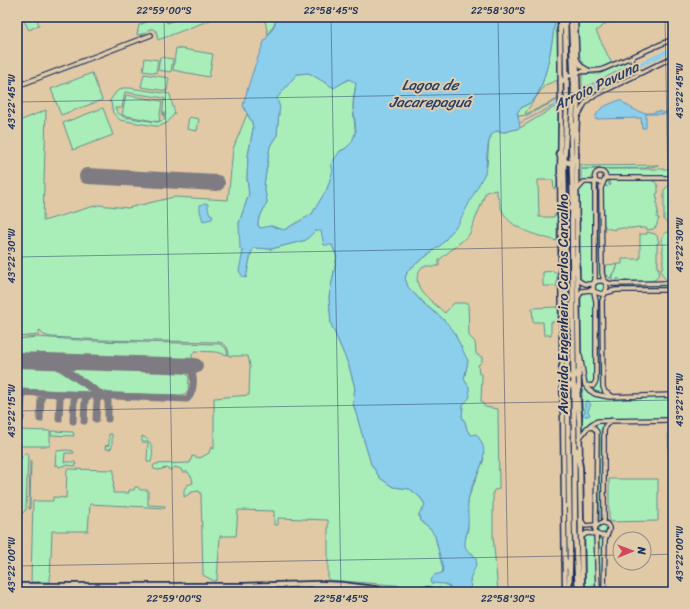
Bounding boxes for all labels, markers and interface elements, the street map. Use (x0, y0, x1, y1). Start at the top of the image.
text: 22°59'00"S (137, 2, 192, 20)
text: 22°58'45"S (304, 2, 359, 20)
text: 22°58'30"S (471, 2, 526, 20)
water label: Arroio Pavuna (548, 53, 645, 118)
text: 43°22'45"W (671, 63, 689, 119)
water label: Lagoa de Jacarepaguá (389, 72, 473, 115)
text: 43°22'45"W (3, 74, 21, 130)
street label: Avenida Engenheiro Carlos Carvalho (551, 194, 576, 415)
text: 43°22'30"W (671, 217, 689, 272)
text: 43°22'30"W (3, 228, 21, 283)
text: 43°22'15"W (671, 373, 689, 427)
text: 43°22'15"W (3, 384, 21, 438)
text: 43°22'00"W (671, 526, 689, 582)
north arrow (612, 531, 652, 571)
text: 43°22'00"W (3, 537, 21, 593)
text: N (632, 546, 651, 555)
text: 22°59'00"S (147, 590, 202, 608)
text: 22°58'45"S (314, 590, 369, 608)
text: 22°58'30"S (481, 590, 536, 608)

